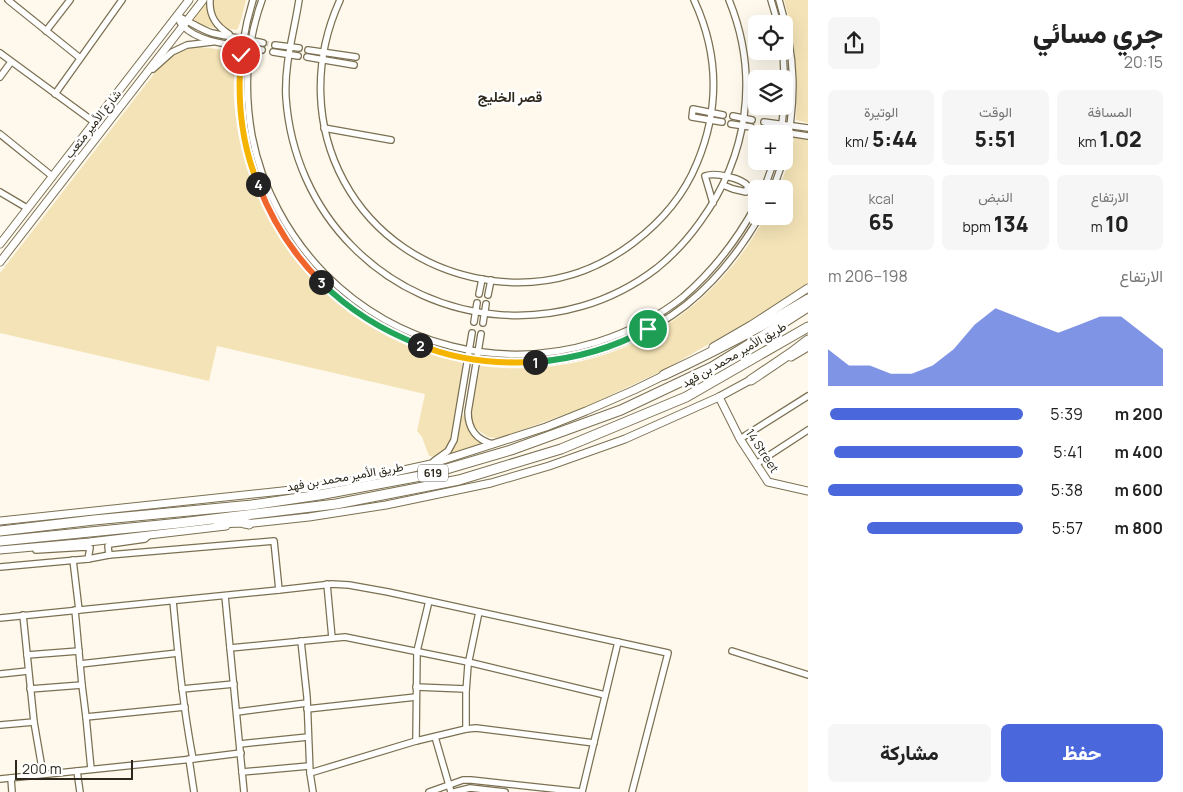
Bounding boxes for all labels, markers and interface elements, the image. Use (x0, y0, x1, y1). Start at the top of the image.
text: جري مسائي (1033, 13, 1163, 51)
map controls (748, 15, 793, 225)
button: locate (748, 15, 793, 60)
button: share (828, 17, 880, 69)
pin (220, 34, 262, 76)
icon: check (227, 41, 255, 69)
text: 20:15 (1124, 51, 1163, 73)
button: layers (748, 70, 793, 115)
street label: شارع الأمير متعب (60, 86, 126, 162)
district label: قصر الخليج (478, 87, 542, 107)
text: الوتيرة (864, 102, 898, 121)
text: الوقت (979, 102, 1012, 121)
text: المسافة (1088, 102, 1132, 121)
button: + (748, 125, 793, 170)
text: 5:44 (872, 125, 917, 153)
text: 5:51 (975, 125, 1016, 153)
text: 1.02 (1100, 125, 1142, 153)
text: /km (845, 132, 872, 151)
text: km (1078, 132, 1100, 151)
pin: 4 (246, 172, 270, 196)
text: 4 (254, 175, 263, 194)
button: − (748, 180, 793, 225)
text: النبض (978, 187, 1013, 206)
text: الارتفاع (1091, 187, 1129, 206)
text: kcal (868, 189, 894, 208)
text: 65 (868, 208, 894, 236)
text: 134 (994, 210, 1029, 238)
text: 10 (1105, 210, 1129, 238)
text: bpm (962, 217, 994, 236)
text: m (1091, 217, 1105, 236)
text: 198–206 m (828, 265, 908, 287)
text: الارتفاع (1120, 265, 1163, 287)
pin: 3 (308, 270, 334, 294)
text: 3 (317, 273, 326, 292)
pin (627, 308, 669, 350)
icon: arrive (634, 315, 662, 343)
street label: طريق الأمير محمد بن فهد (678, 318, 789, 392)
pin: 2 (408, 332, 432, 358)
text: 2 (416, 336, 425, 355)
pin: 1 (522, 350, 548, 374)
text: 1 (532, 353, 539, 372)
text: 5:39 (1050, 403, 1083, 425)
text: 200 m (1115, 403, 1163, 425)
street label: 14 Street (742, 425, 783, 476)
text: 5:41 (1053, 441, 1083, 463)
text: 400 m (1115, 441, 1163, 463)
street label: طريق الأمير محمد بن فهد (285, 458, 405, 495)
road number: 619 (418, 464, 448, 482)
text: 5:38 (1051, 479, 1083, 501)
text: 600 m (1114, 479, 1163, 501)
text: 5:57 (1052, 517, 1083, 539)
text: 800 m (1115, 517, 1163, 539)
button: مشاركة (828, 724, 991, 782)
button: حفظ (1001, 724, 1163, 782)
scale bar (15, 757, 132, 780)
text: 200 m (22, 759, 62, 778)

